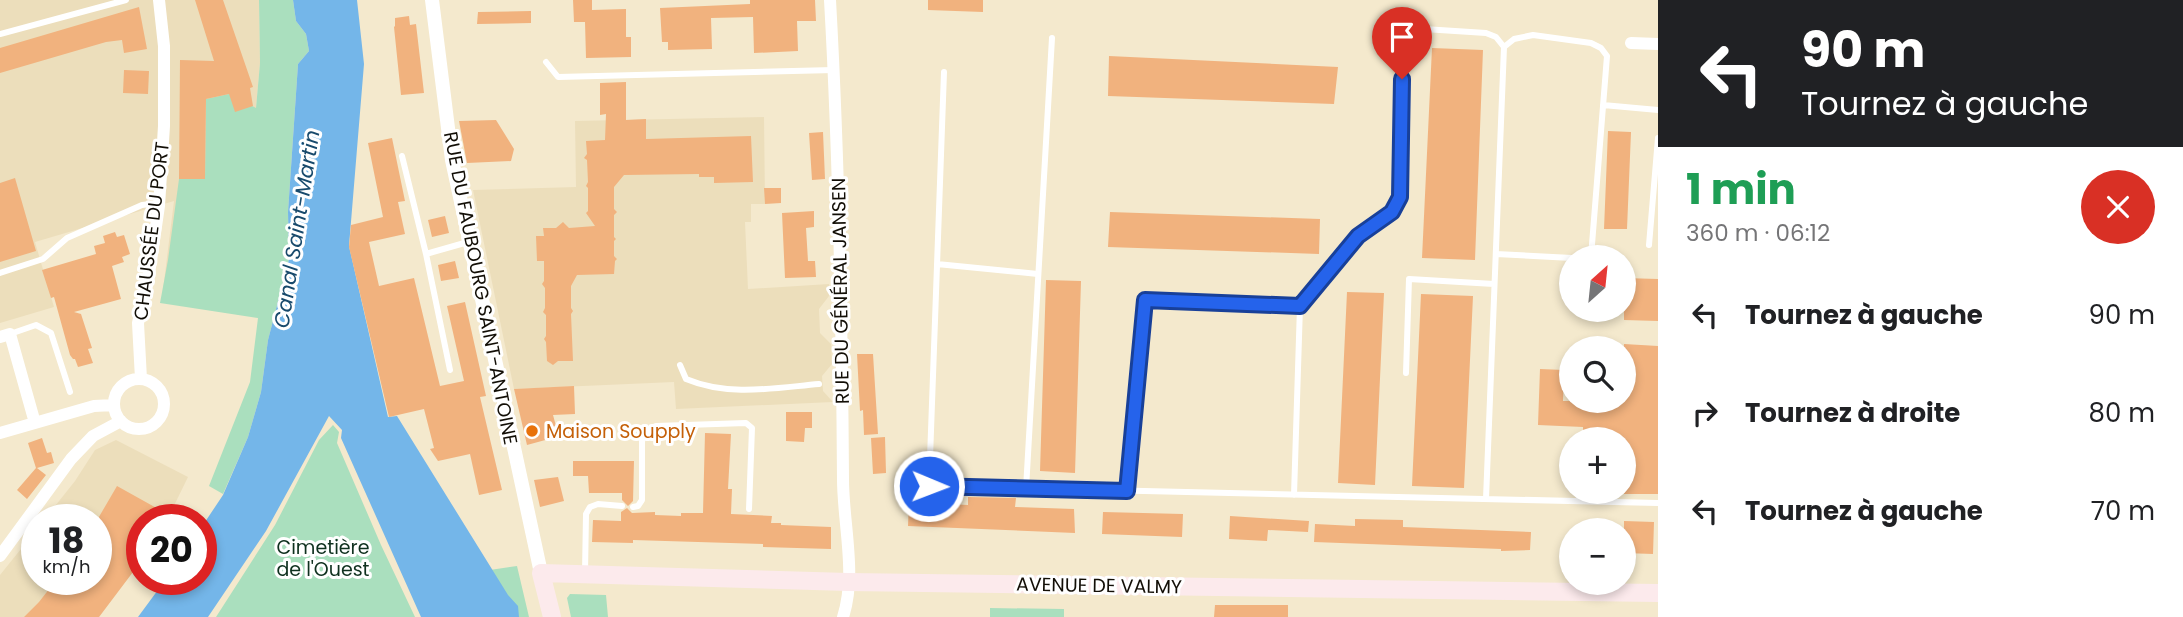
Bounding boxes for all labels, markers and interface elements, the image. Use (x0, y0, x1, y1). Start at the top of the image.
pin (1372, 7, 1432, 79)
text: 90 m (1801, 16, 1925, 84)
icon: arrive (1383, 18, 1421, 56)
icon: left (1686, 28, 1777, 119)
text: Tournez à gauche (1801, 81, 2088, 126)
water label: Canal Saint-Martin (267, 128, 326, 330)
street label: RUE DU FAUBOURG SAINT-ANTOINE (437, 129, 524, 447)
street label: CHAUSSÉE DU PORT (127, 140, 176, 322)
text: 1 min (1686, 160, 1796, 219)
button: close (2081, 170, 2155, 244)
street label: RUE DU GÉNÉRAL JANSEN (825, 178, 856, 404)
text: 360 m · 06:12 (1686, 217, 1830, 249)
north arrow (1559, 245, 1636, 322)
map controls (1559, 245, 1636, 595)
icon: left (1686, 296, 1724, 334)
text: Tournez à gauche (1745, 297, 1983, 333)
text: 90 m (2089, 297, 2155, 333)
button: search (1559, 336, 1636, 413)
icon: right (1686, 394, 1724, 432)
text: Tournez à droite (1745, 395, 1960, 431)
text: 80 m (2089, 395, 2155, 431)
place label: Maison Soupply (546, 418, 696, 445)
marker: Maison Soupply (524, 423, 540, 439)
button: + (1559, 427, 1636, 504)
position arrow (892, 449, 966, 523)
icon: left (1686, 492, 1724, 530)
text: Tournez à gauche (1745, 493, 1983, 529)
text: 70 m (2091, 493, 2155, 529)
speed limit sign: 20 (126, 504, 217, 595)
text: 18 (49, 516, 84, 565)
button: − (1559, 518, 1636, 595)
park label: Cimetière de l'Ouest (276, 534, 370, 583)
text: km/h (43, 554, 90, 579)
street label: AVENUE DE VALMY (1016, 571, 1182, 600)

